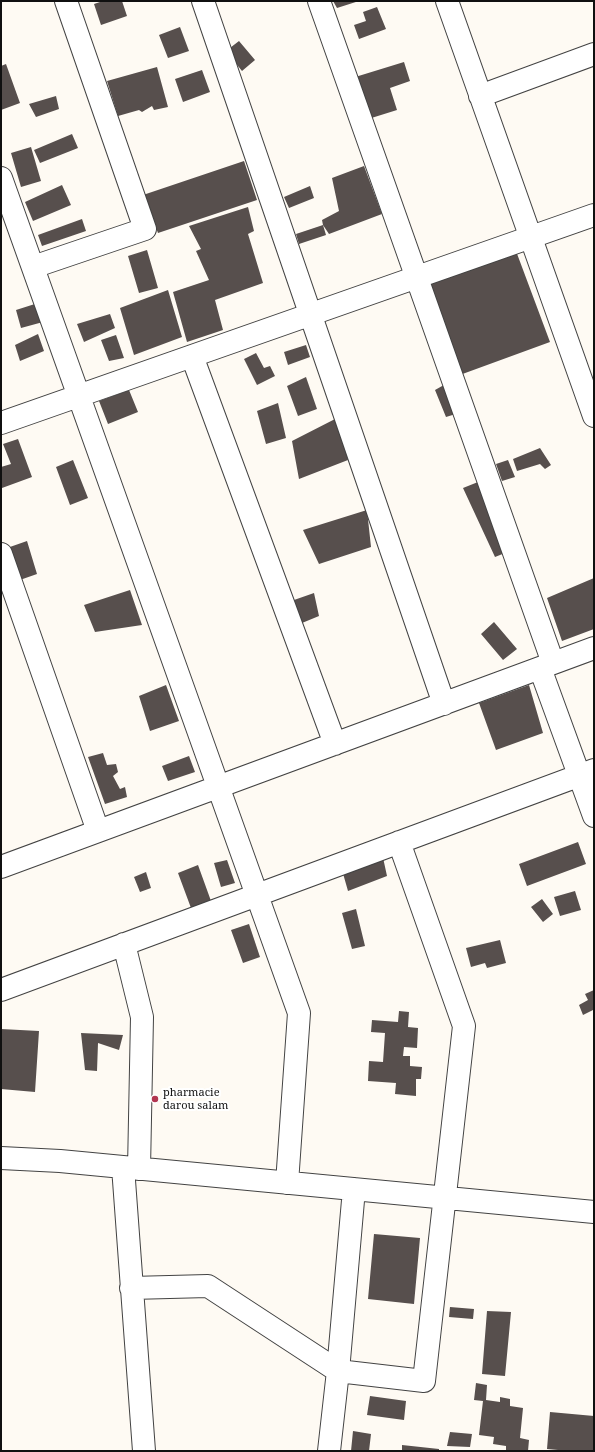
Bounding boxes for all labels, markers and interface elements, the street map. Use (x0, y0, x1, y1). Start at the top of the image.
place label: pharmacie darou salam (163, 1086, 228, 1112)
marker: pharmacie darou salam (150, 1094, 160, 1104)

